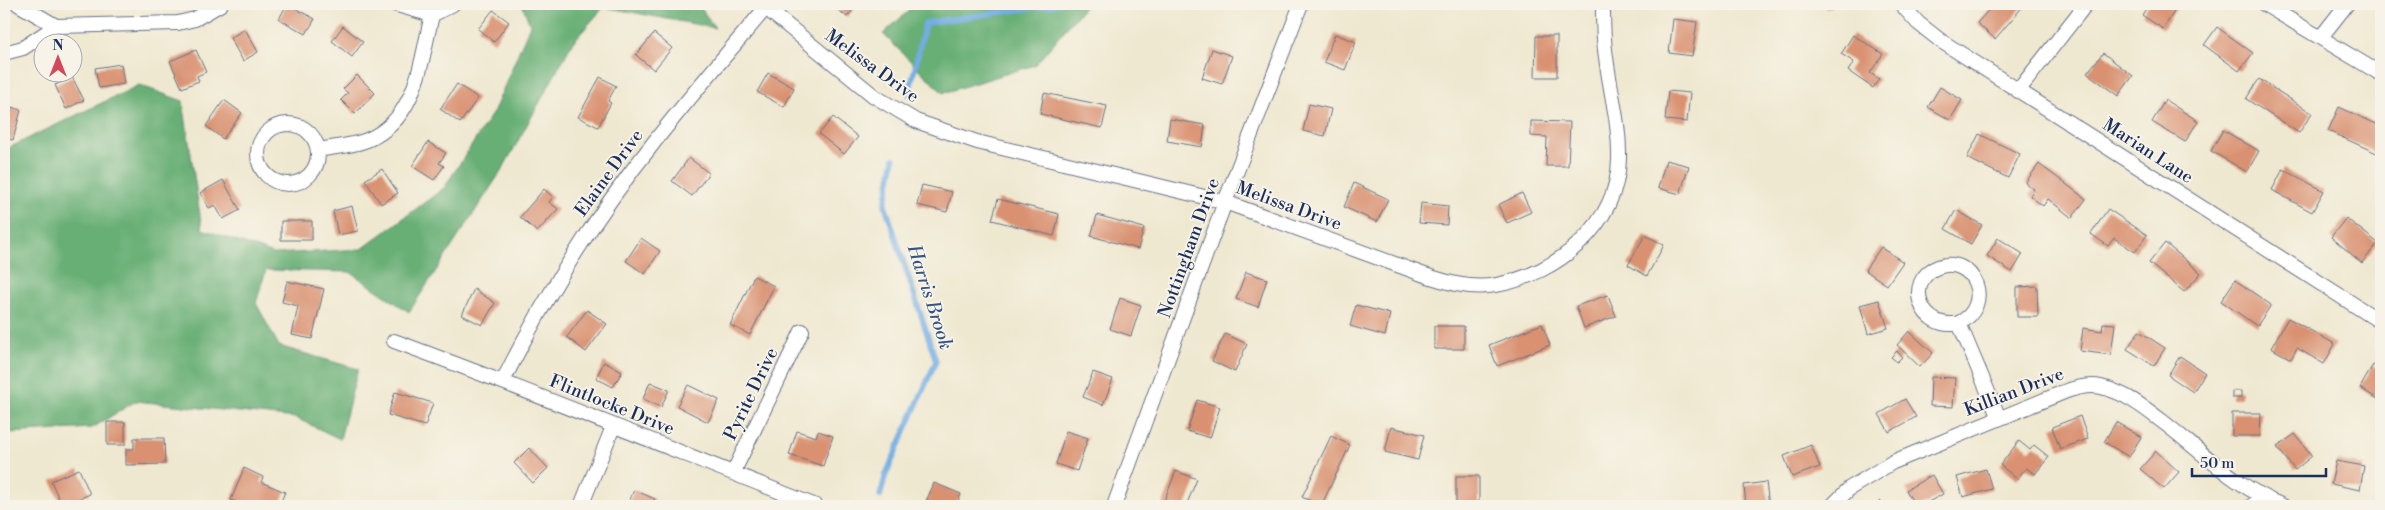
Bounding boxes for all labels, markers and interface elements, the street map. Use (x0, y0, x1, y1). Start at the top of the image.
street label: Melissa Drive (820, 24, 924, 108)
north arrow (32, 32, 82, 82)
text: N (52, 37, 64, 55)
street label: Marian Lane (2098, 113, 2198, 189)
street label: Elaine Drive (570, 125, 648, 221)
street label: Nottingham Drive (1153, 175, 1225, 321)
street label: Melissa Drive (1233, 176, 1345, 236)
water label: Harris Brook (901, 240, 958, 353)
street label: Pyrite Drive (719, 344, 783, 444)
street label: Killian Drive (1961, 362, 2067, 422)
street label: Flintlocke Drive (546, 369, 678, 441)
scale bar (2192, 445, 2326, 477)
text: 50 m (2200, 454, 2234, 473)

